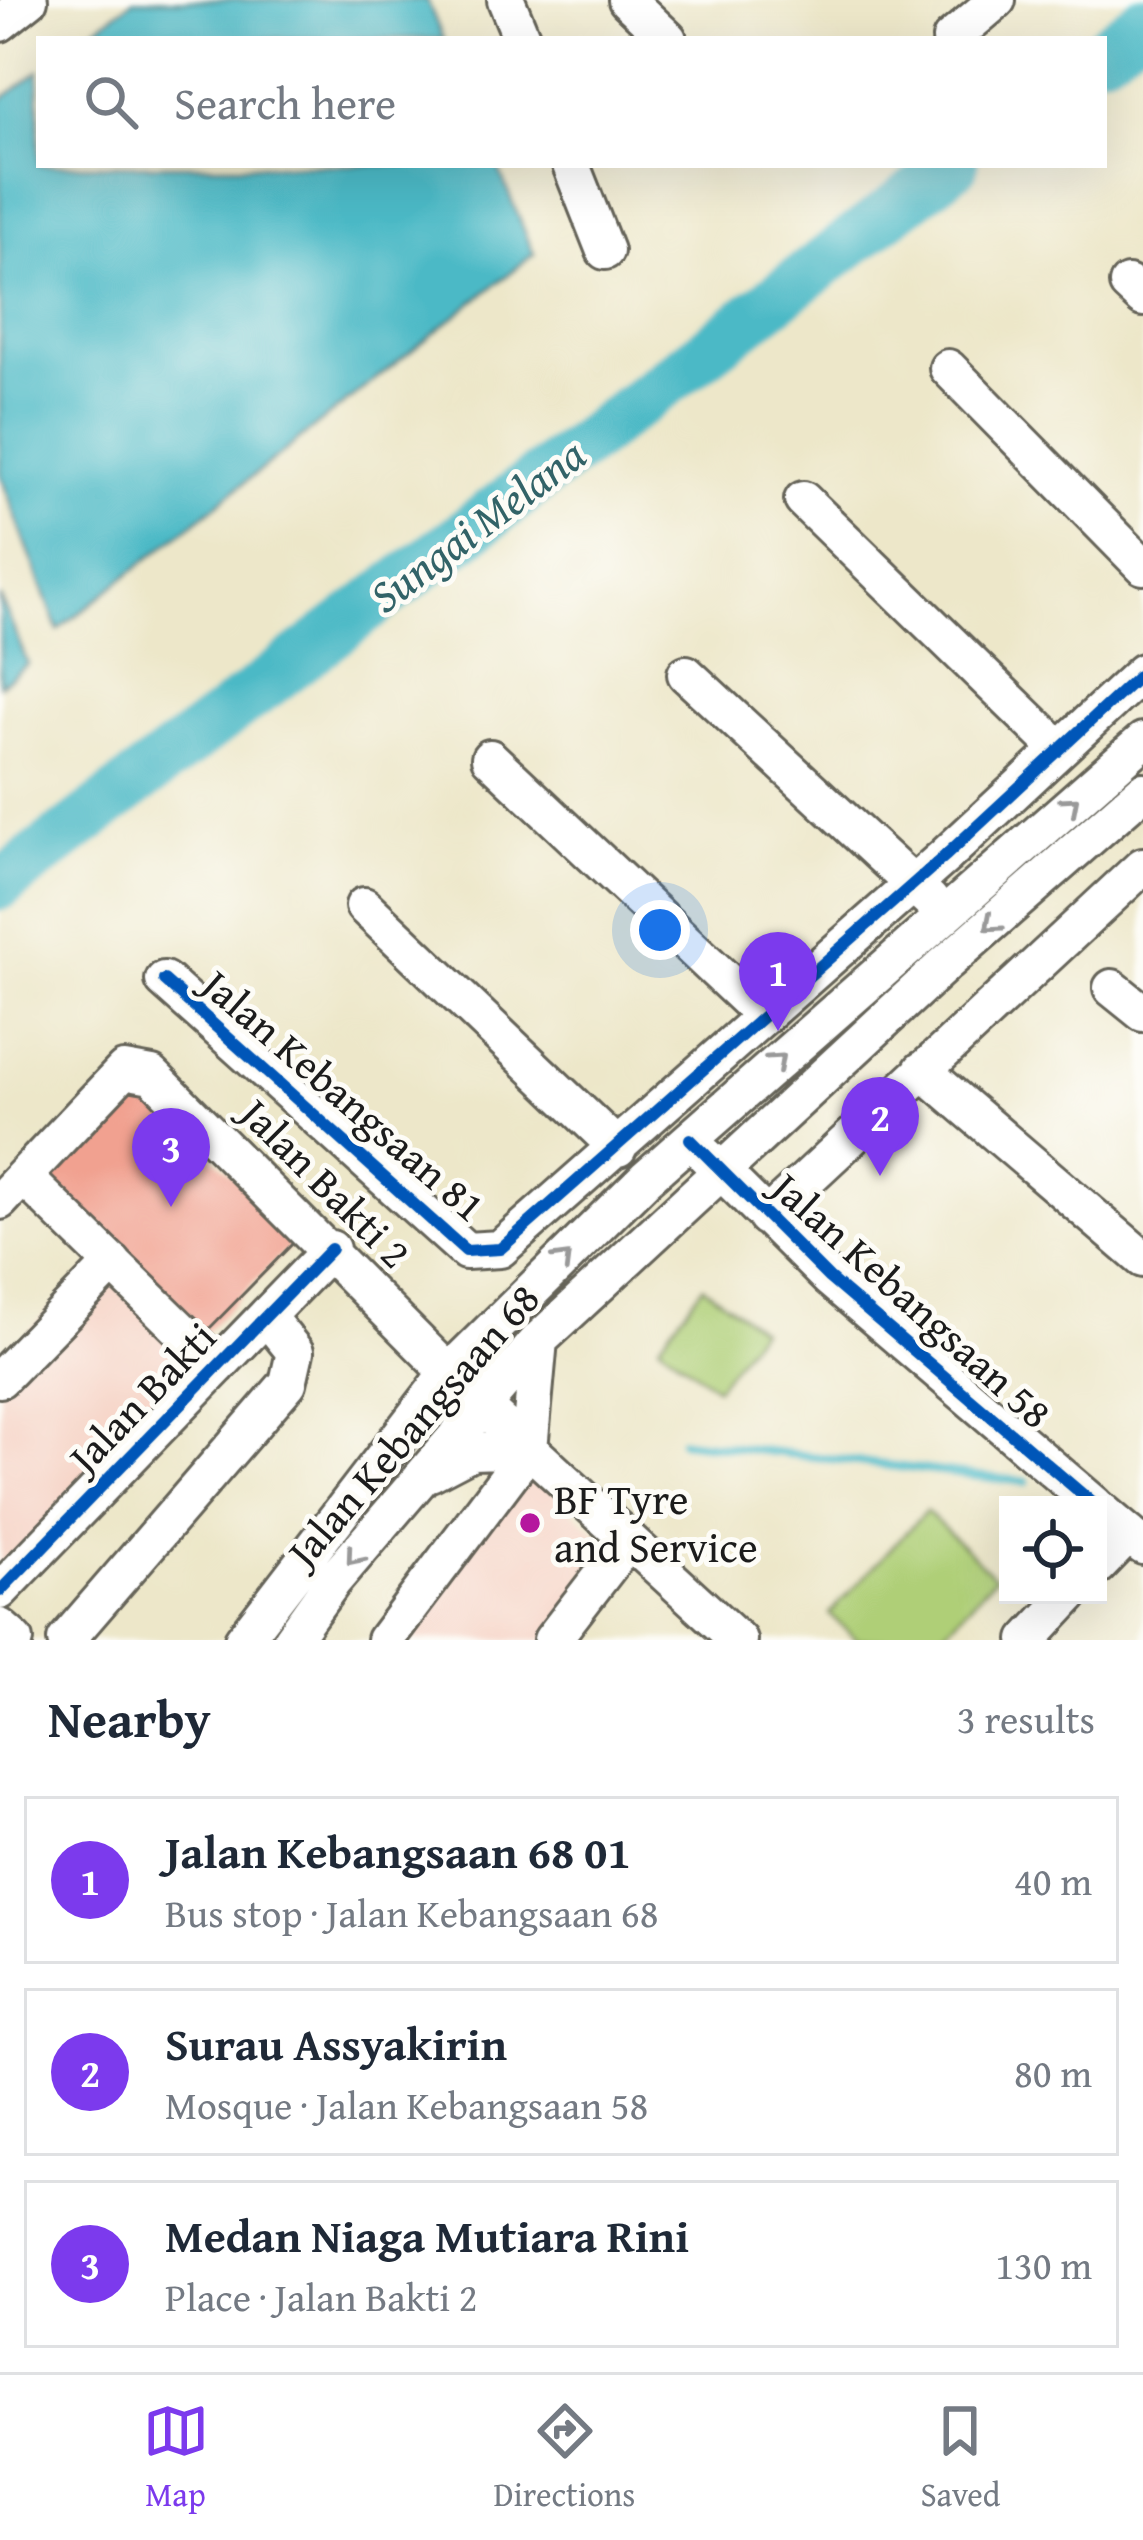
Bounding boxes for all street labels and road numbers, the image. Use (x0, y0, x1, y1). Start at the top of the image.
street label: Jalan Kebangsaan 81 (186, 951, 499, 1235)
street label: Jalan Bakti 2 (224, 1080, 425, 1282)
street label: Jalan Kebangsaan 58 (755, 1154, 1066, 1442)
street label: Jalan Kebangsaan 68 (269, 1270, 553, 1583)
street label: Jalan Bakti (51, 1307, 229, 1489)

